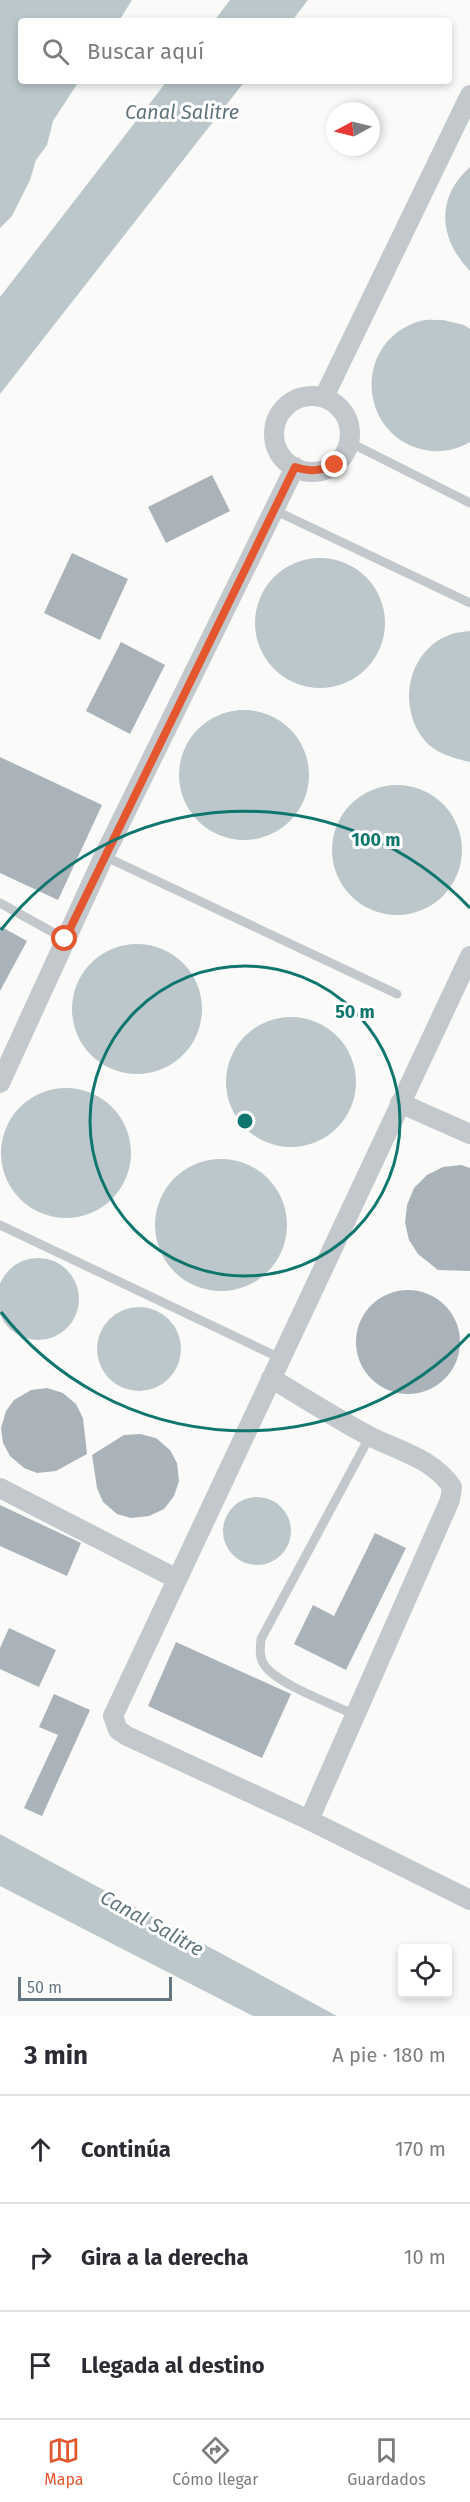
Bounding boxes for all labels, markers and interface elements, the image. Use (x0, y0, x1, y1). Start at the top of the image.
search box (18, 18, 452, 84)
icon: search (39, 35, 72, 68)
text: Buscar aquí (87, 38, 204, 65)
water label: Canal Salitre (125, 100, 239, 124)
north arrow (326, 102, 380, 156)
route end (321, 451, 347, 477)
text: 100 m (352, 829, 400, 851)
route start (51, 925, 77, 951)
text: 50 m (335, 1001, 375, 1023)
centre of rings (235, 1111, 255, 1131)
water label: Canal Salitre (96, 1885, 208, 1961)
map controls (398, 1944, 452, 1998)
button: locate (398, 1944, 452, 1998)
scale bar (18, 1974, 172, 2002)
text: 50 m (27, 1978, 62, 1997)
text: 3 min (24, 2040, 88, 2071)
text: A pie · 180 m (332, 2043, 446, 2067)
icon: ahead (24, 2133, 57, 2166)
text: Continúa (81, 2136, 171, 2163)
text: 170 m (395, 2137, 446, 2161)
icon: right (24, 2241, 57, 2274)
text: Gira a la derecha (81, 2244, 249, 2271)
text: 10 m (404, 2245, 446, 2269)
icon: arrive (24, 2349, 57, 2382)
text: Llegada al destino (81, 2352, 265, 2379)
tab: Mapa (44, 2434, 84, 2489)
tab: Cómo llegar (172, 2434, 258, 2489)
tab: Guardados (347, 2434, 426, 2489)

